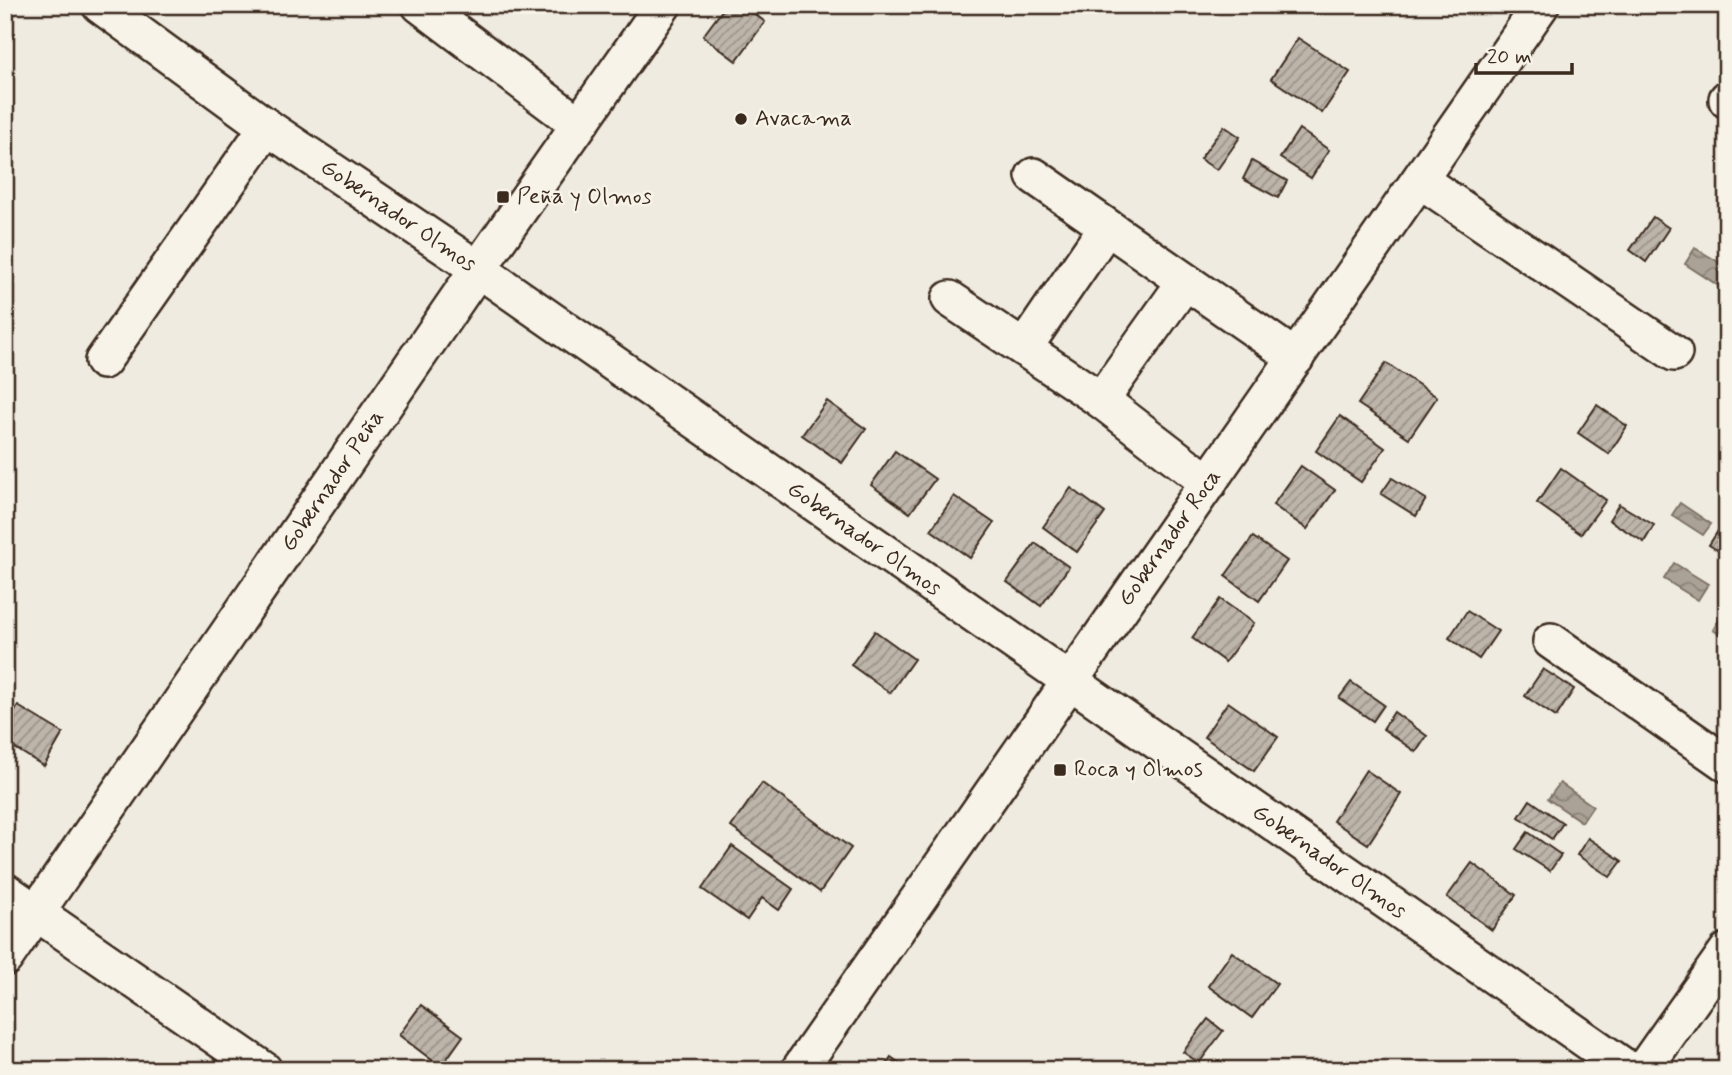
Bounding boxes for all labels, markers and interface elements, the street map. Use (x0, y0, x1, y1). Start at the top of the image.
scale bar (1476, 32, 1573, 76)
text: 20 m (1487, 43, 1532, 71)
place label: Avacama (755, 104, 852, 134)
marker: Avacama (733, 111, 749, 127)
street label: Gobernador Olmos (314, 153, 482, 279)
place label: Peña y Olmos (517, 182, 652, 212)
marker: Peña y Olmos (495, 189, 511, 205)
street label: Gobernador Peña (274, 404, 392, 558)
street label: Gobernador Roca (1112, 463, 1228, 613)
street label: Gobernador Olmos (781, 475, 947, 603)
place label: Roca y Olmos (1074, 755, 1203, 785)
marker: Roca y Olmos (1052, 762, 1068, 778)
street label: Gobernador Olmos (1246, 798, 1412, 926)

